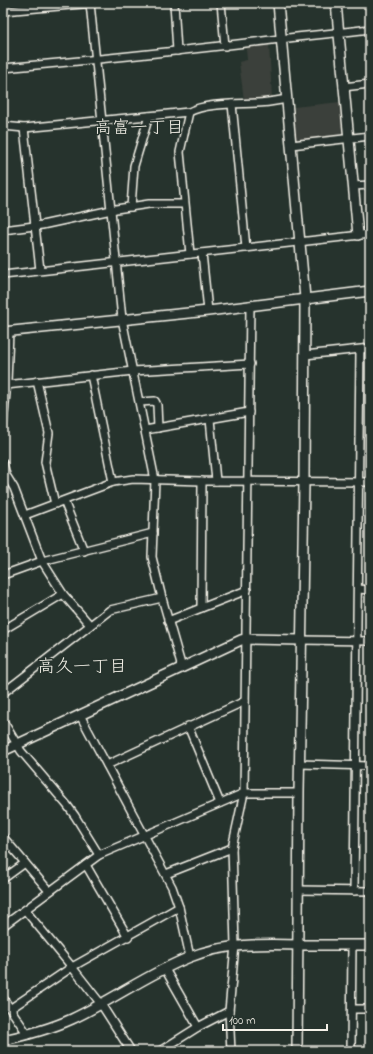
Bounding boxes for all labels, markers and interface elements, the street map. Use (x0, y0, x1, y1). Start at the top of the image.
district label: 高富一丁目 (94, 116, 184, 142)
district label: 高久一丁目 (37, 655, 127, 681)
scale bar (223, 1006, 327, 1032)
text: 100 m (229, 1012, 256, 1030)

